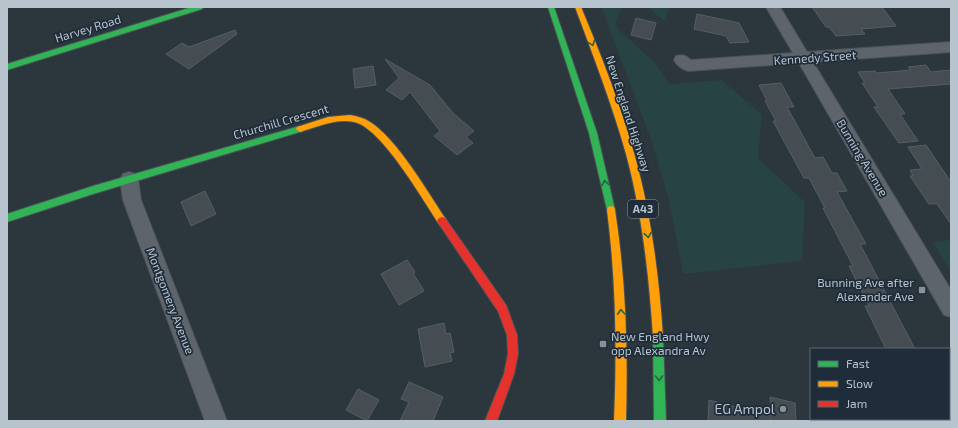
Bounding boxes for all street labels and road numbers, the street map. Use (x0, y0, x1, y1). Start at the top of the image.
street label: Harvey Road (53, 11, 123, 45)
street label: Kennedy Street (773, 47, 857, 67)
street label: New England Highway (603, 54, 655, 174)
street label: Churchill Crescent (231, 101, 330, 141)
street label: Bunning Avenue (834, 116, 891, 199)
road number: A43 (628, 200, 658, 218)
street label: Montgomery Avenue (144, 245, 198, 356)

